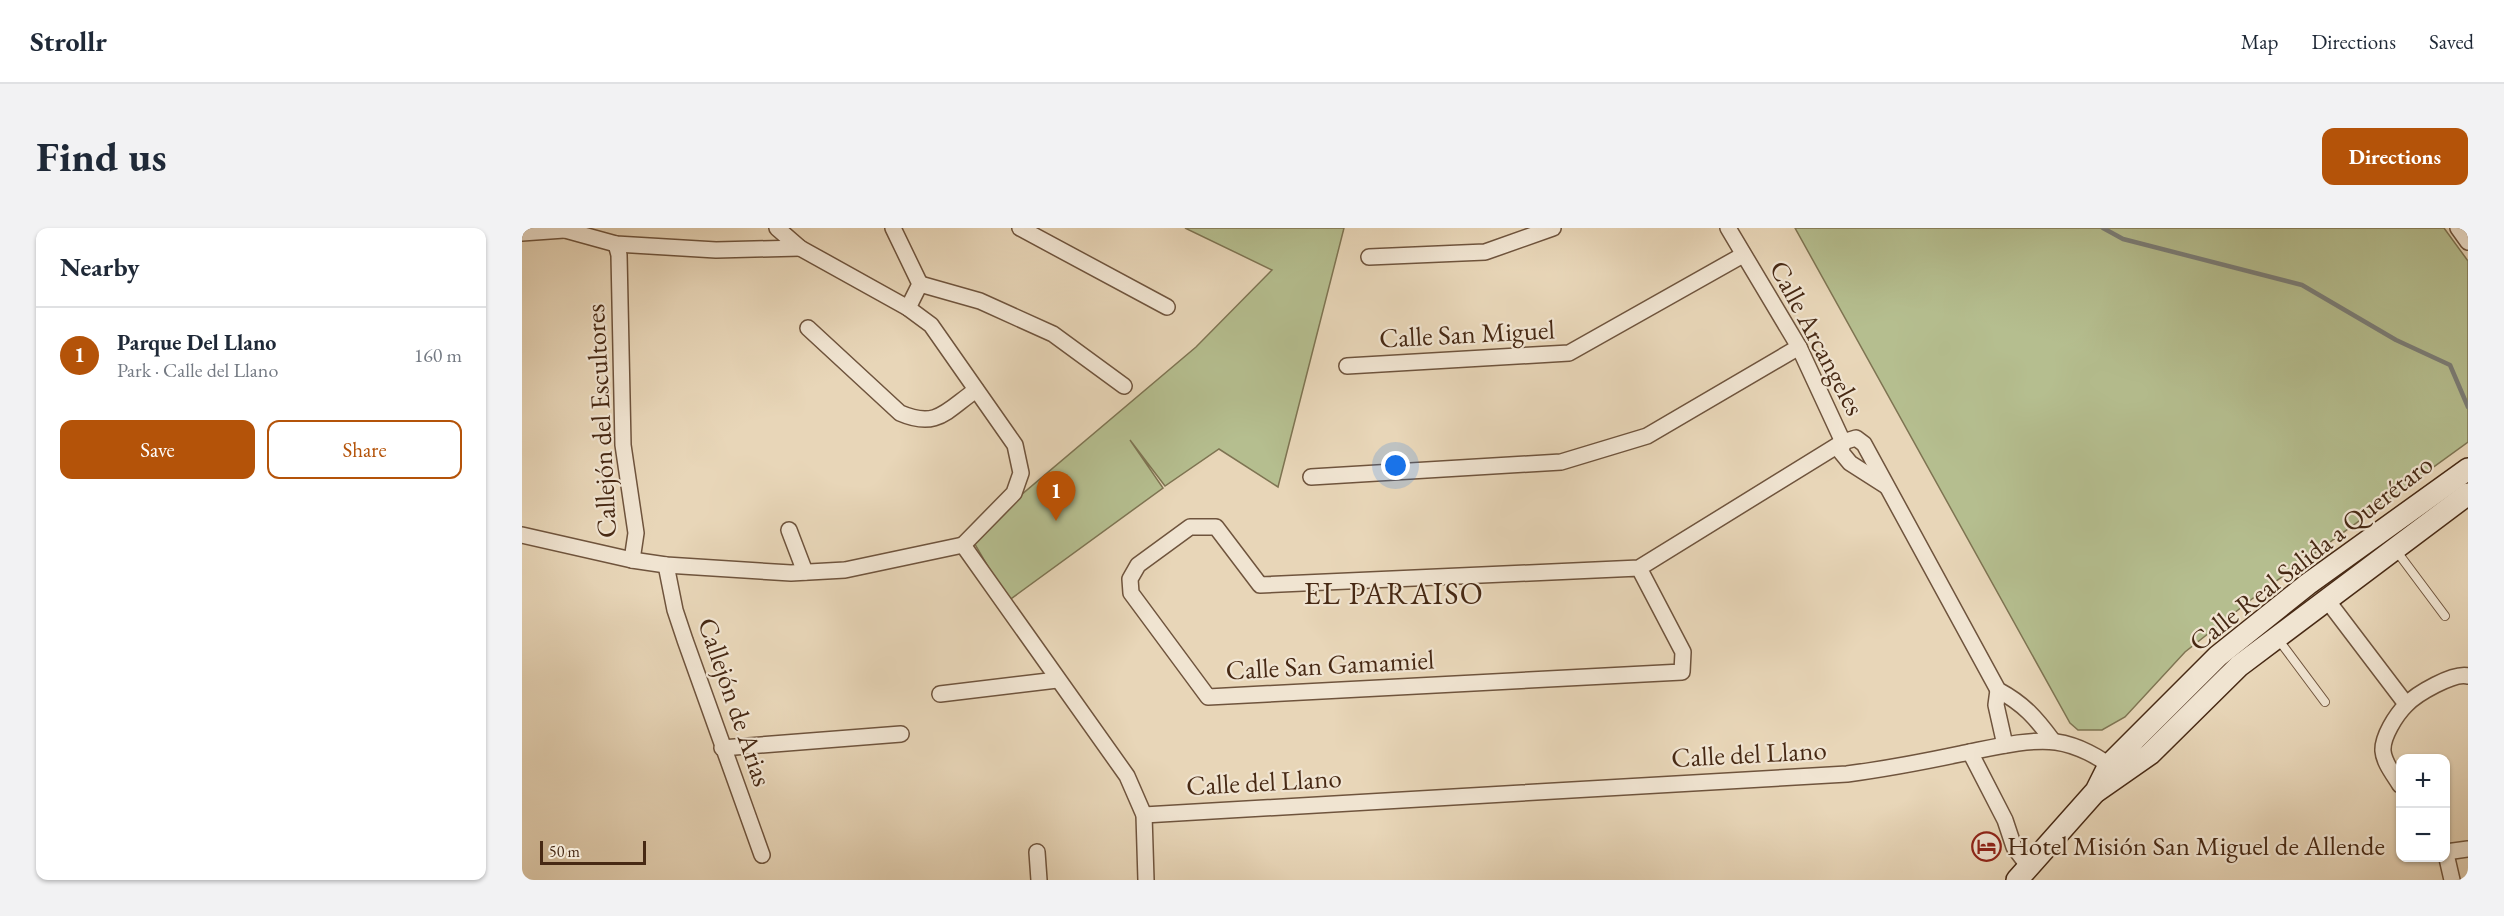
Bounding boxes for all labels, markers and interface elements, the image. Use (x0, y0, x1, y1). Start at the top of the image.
text: Strollr (30, 23, 107, 59)
text: Map (2241, 28, 2278, 55)
text: Directions (2311, 28, 2396, 55)
text: Saved (2429, 28, 2474, 55)
button: Directions (2322, 128, 2468, 185)
text: Find us (36, 129, 167, 184)
text: Nearby (60, 250, 140, 284)
street label: Calle Arcangeles (1762, 254, 1873, 421)
street label: Callejón del Escultores (577, 303, 624, 539)
street label: Calle San Miguel (1378, 311, 1556, 356)
text: Parque Del Llano (117, 328, 276, 357)
text: 1 (74, 342, 85, 368)
text: 160 m (414, 342, 462, 368)
text: Park · Calle del Llano (117, 357, 278, 383)
button: Save (60, 420, 255, 479)
button: Share (267, 420, 462, 479)
street label: Calle Real Salida a Querétaro (2182, 446, 2440, 659)
your location (1381, 451, 1410, 480)
pin: 1 (1036, 472, 1076, 521)
district label: EL PARAISO (1304, 574, 1484, 613)
street label: Callejón de Arias (690, 613, 781, 791)
street label: Calle San Gamamiel (1225, 642, 1435, 687)
street label: Calle del Llano (1670, 732, 1828, 775)
map controls (2396, 754, 2450, 862)
button: + (2396, 754, 2450, 808)
street label: Calle del Llano (1185, 760, 1343, 803)
button: − (2396, 808, 2450, 862)
place label: Hotel Misión San Miguel de Allende (2007, 828, 2385, 863)
hotel icon: Hotel Misión San Miguel de Allende (1970, 830, 2002, 862)
scale bar (540, 838, 646, 866)
text: 50 m (549, 841, 580, 862)

